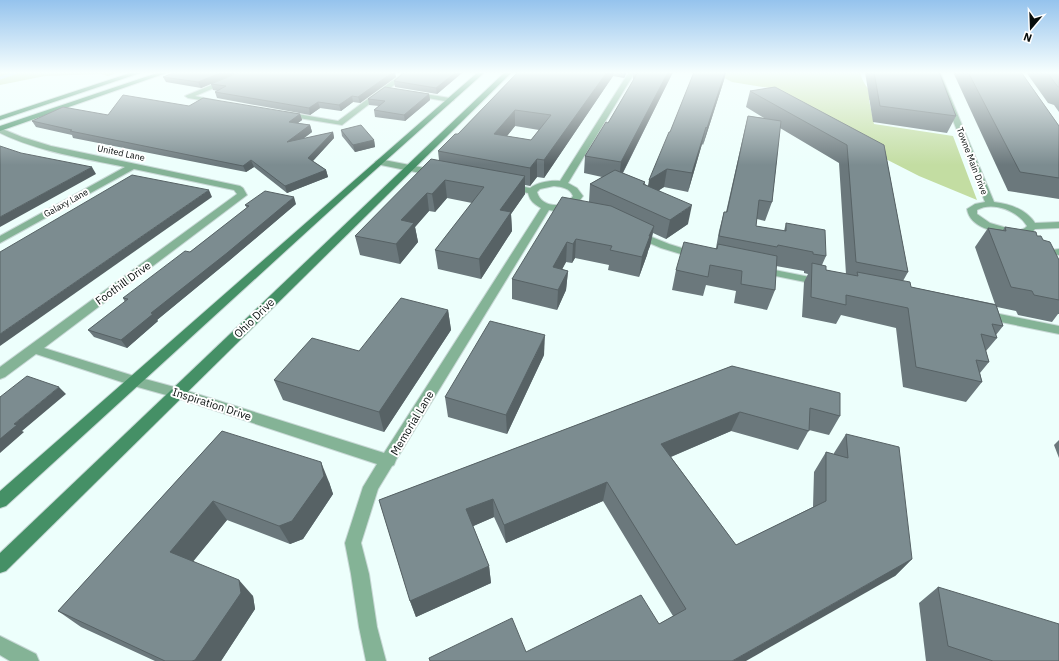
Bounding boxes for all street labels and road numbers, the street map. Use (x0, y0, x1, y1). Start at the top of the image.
street label: Towne Main Drive (955, 126, 990, 196)
street label: United Lane (96, 142, 146, 163)
street label: Galaxy Lane (42, 186, 90, 219)
street label: Foothill Drive (93, 258, 153, 308)
street label: Ohio Drive (231, 295, 277, 341)
street label: Inspiration Drive (171, 385, 253, 423)
street label: Memorial Lane (387, 388, 437, 458)

